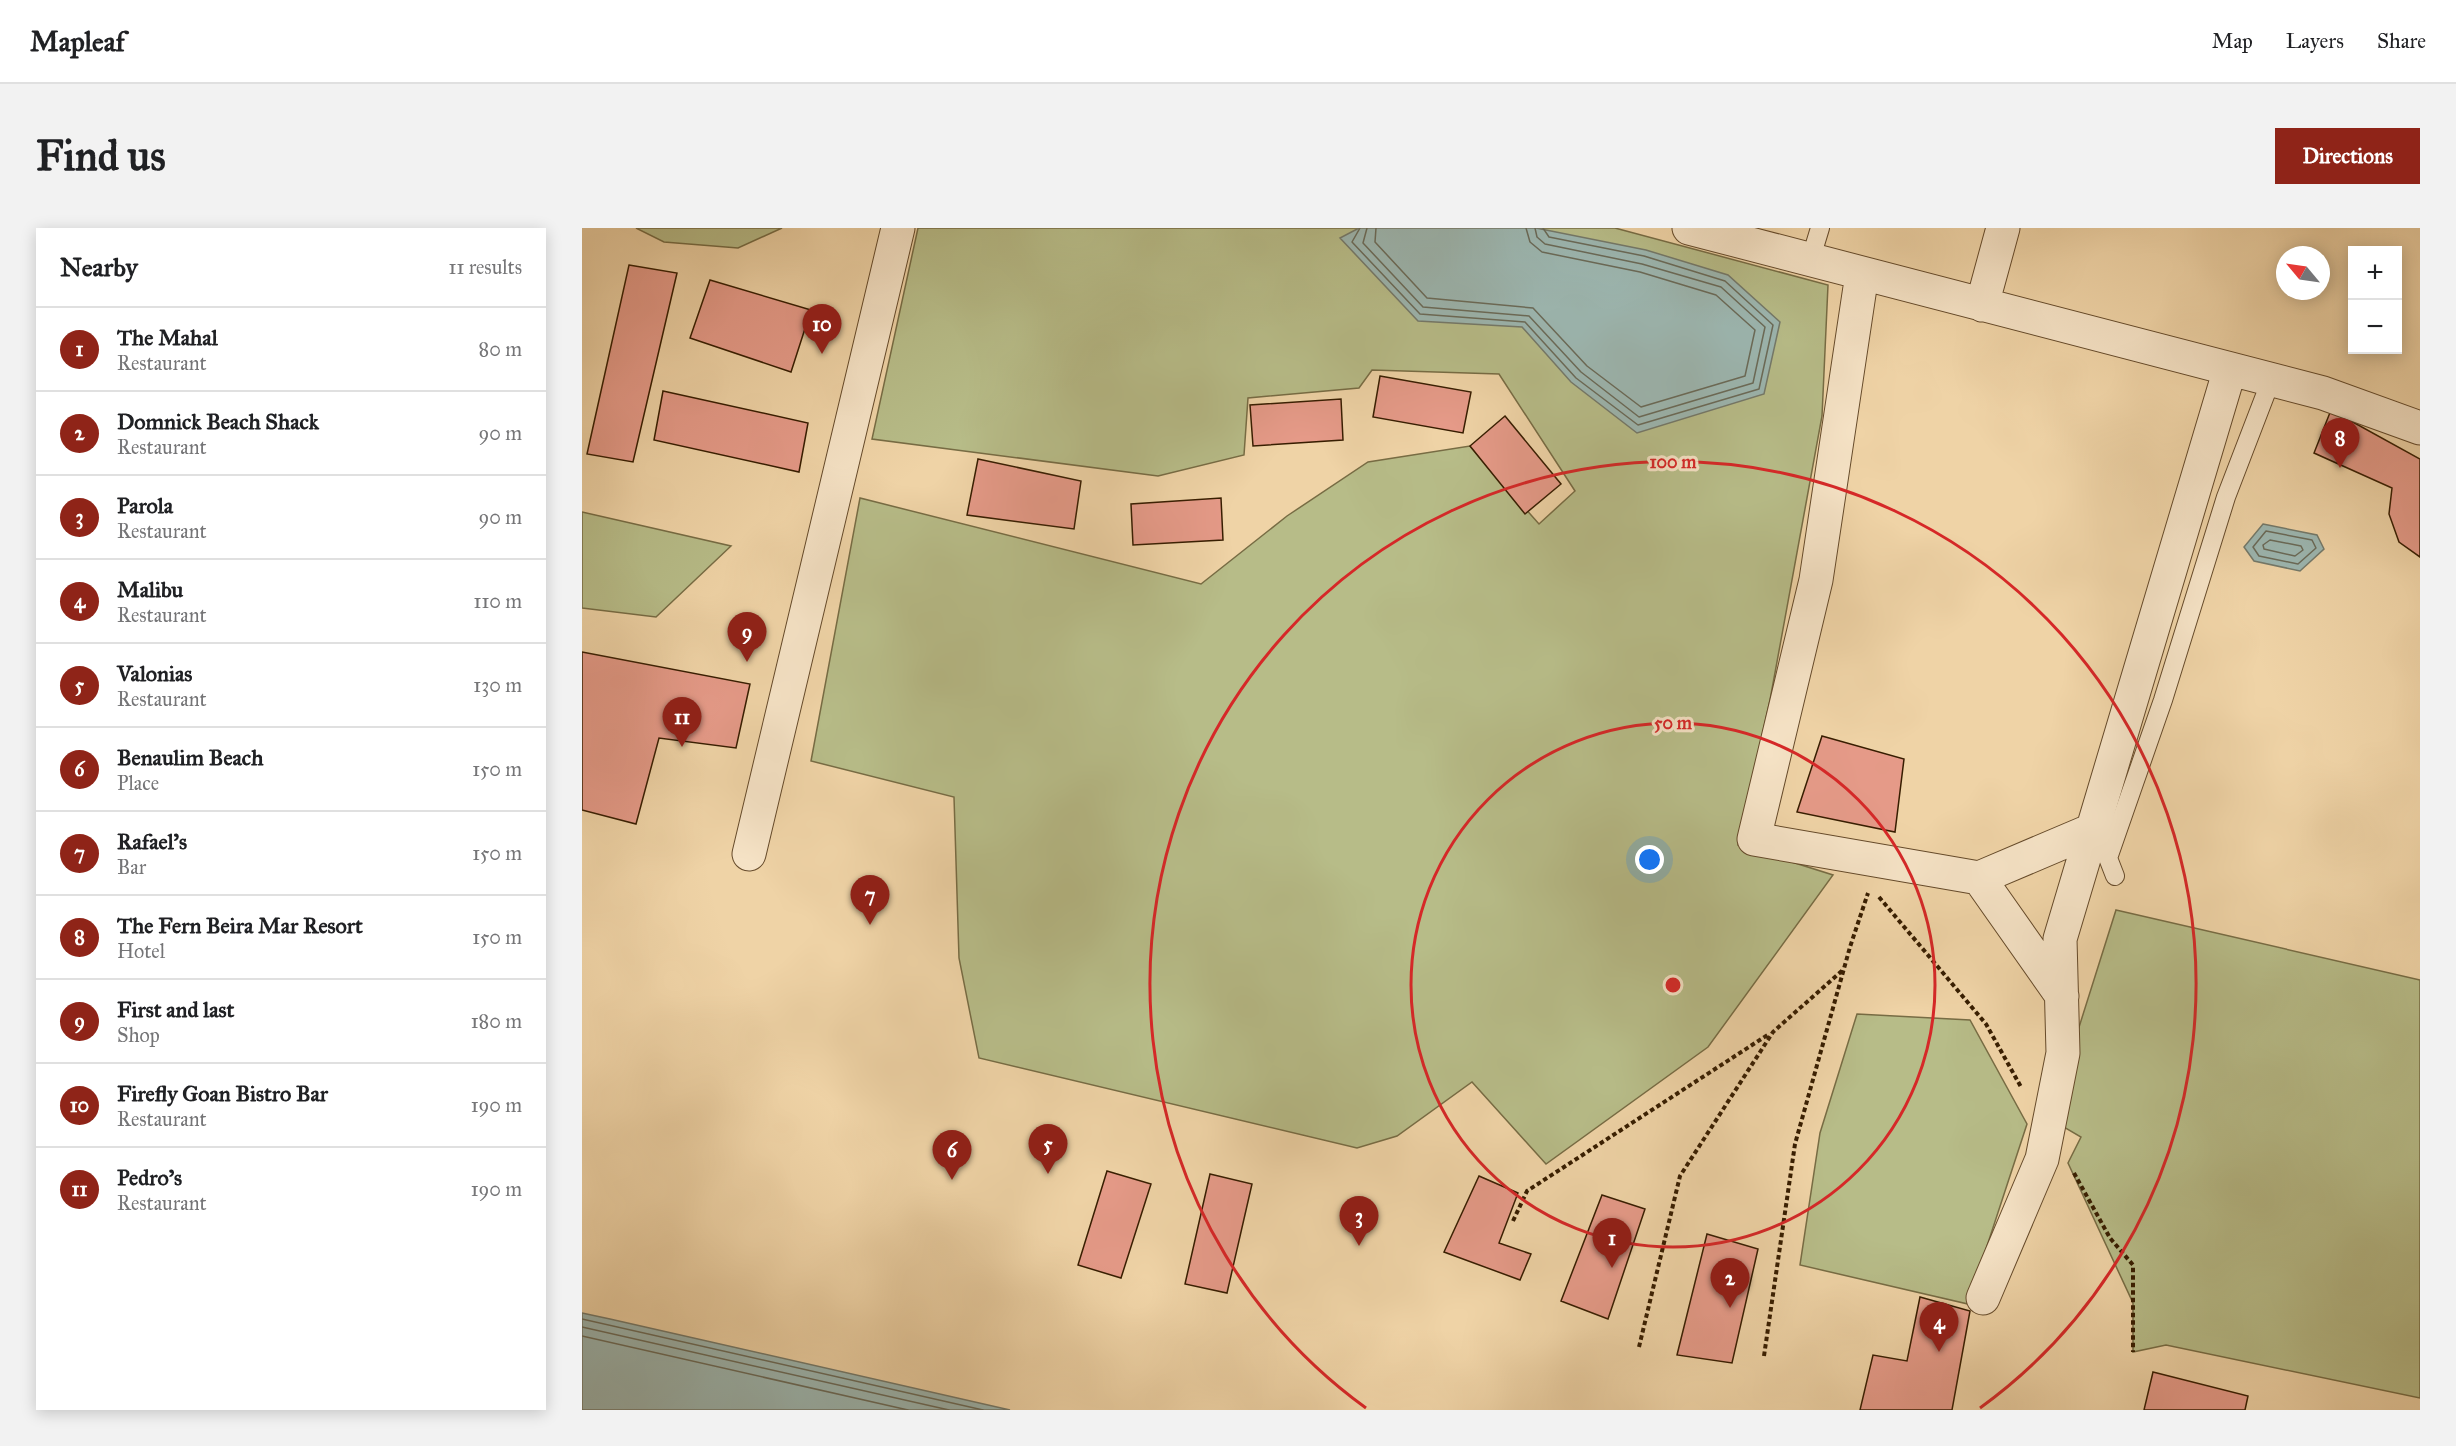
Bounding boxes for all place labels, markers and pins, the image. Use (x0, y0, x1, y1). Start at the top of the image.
pin: 10 (802, 304, 842, 354)
pin: 8 (2320, 418, 2360, 468)
pin: 9 (728, 612, 766, 662)
pin: 11 (662, 698, 702, 747)
pin: 7 (850, 876, 890, 925)
centre of rings (1663, 975, 1683, 995)
pin: 5 (1028, 1124, 1068, 1174)
pin: 6 (932, 1130, 971, 1180)
pin: 3 (1340, 1196, 1378, 1246)
pin: 1 (1592, 1218, 1632, 1268)
pin: 2 (1710, 1258, 1750, 1308)
pin: 4 (1920, 1302, 1958, 1352)

